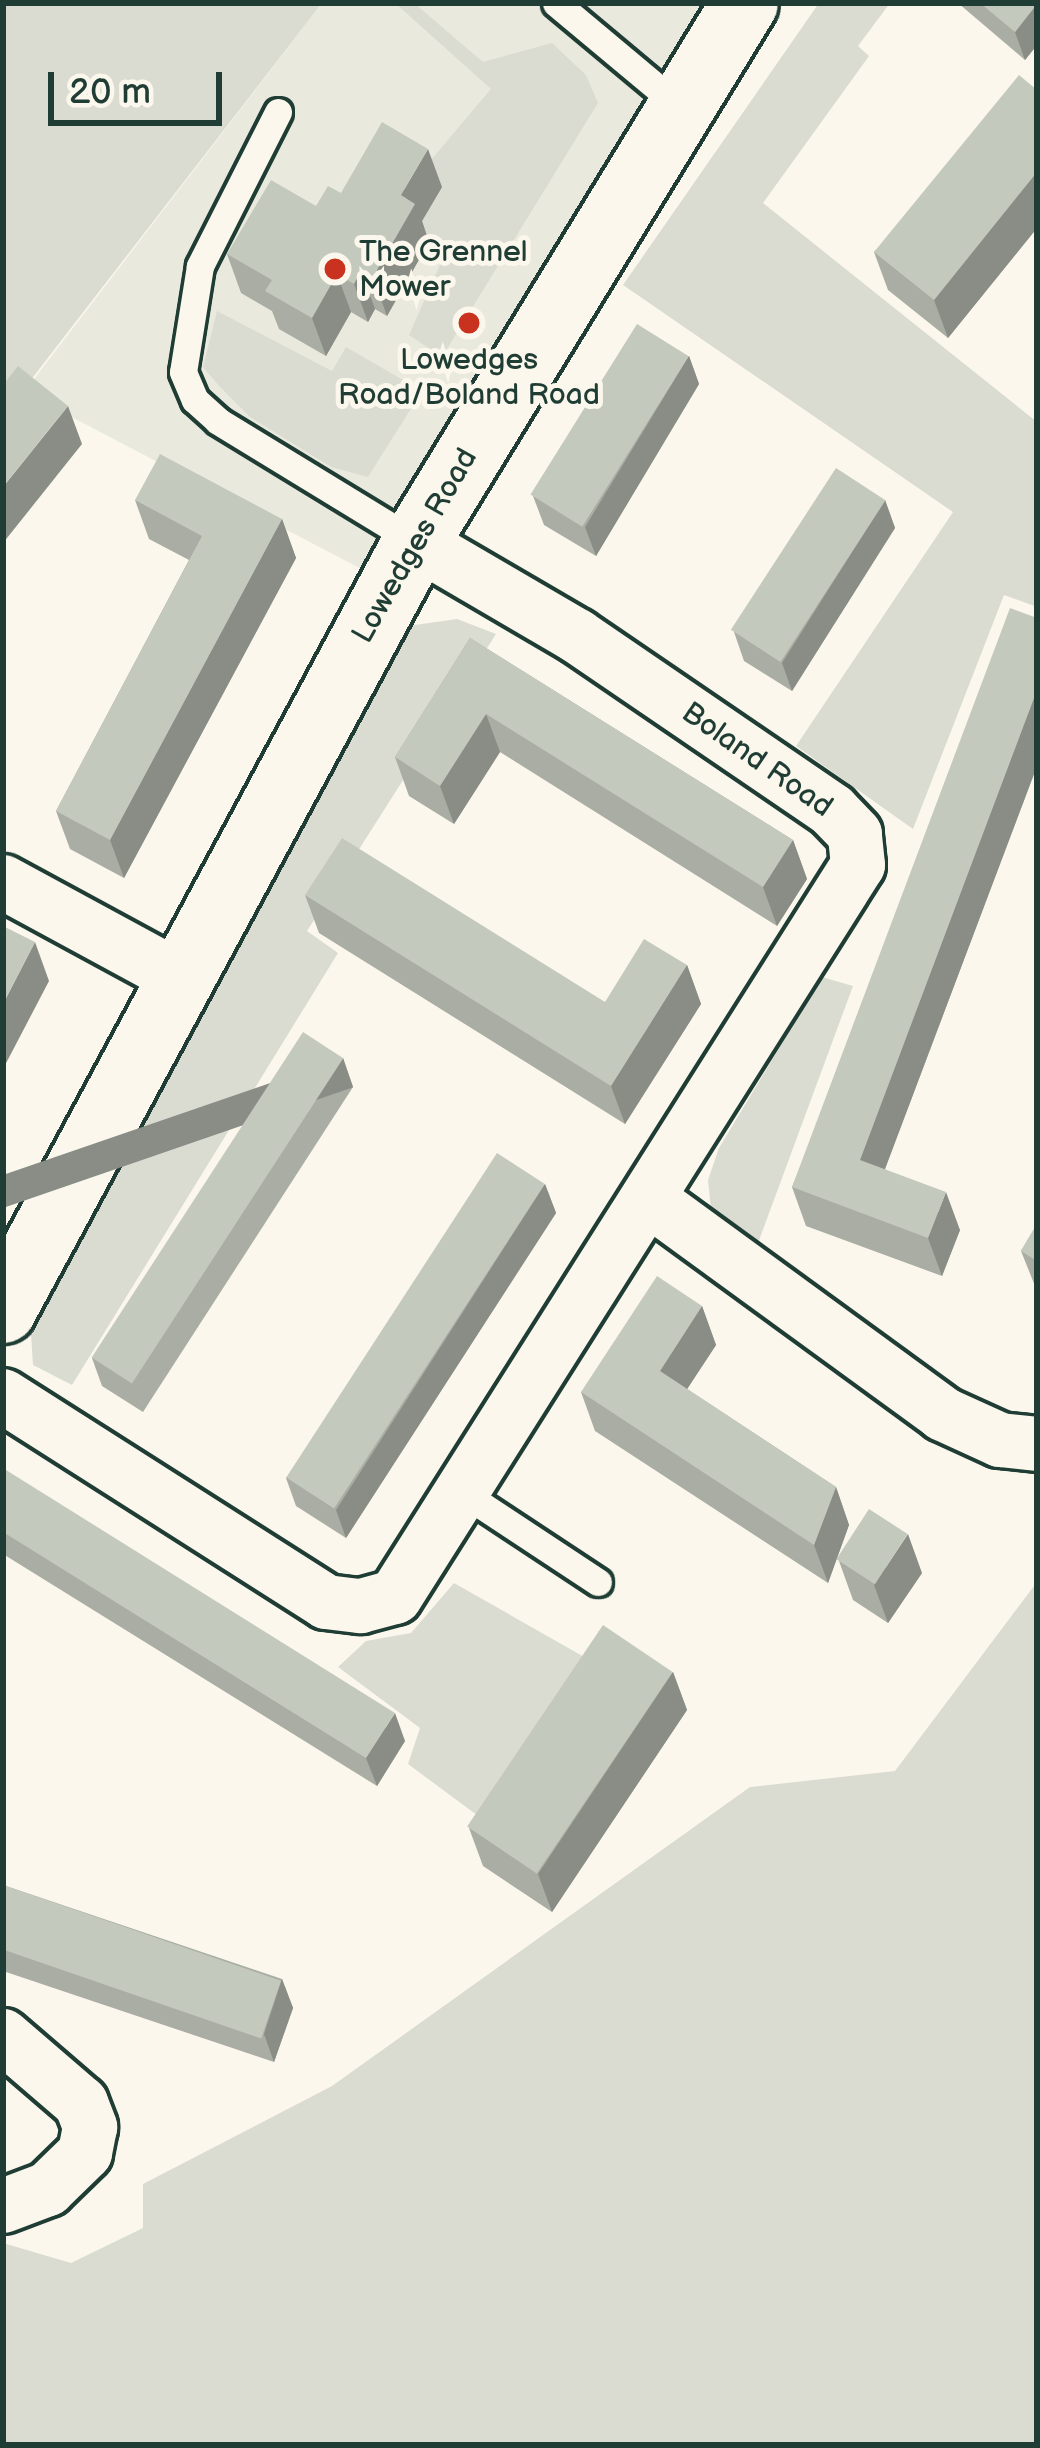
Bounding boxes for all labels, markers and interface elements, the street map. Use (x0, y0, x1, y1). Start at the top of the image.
scale bar (54, 48, 228, 122)
text: 20 m (69, 71, 151, 114)
place label: The Grennel Mower (359, 234, 528, 304)
marker: The Grennel Mower (322, 256, 348, 282)
marker: Lowedges Road/Boland Road (456, 310, 482, 336)
place label: Lowedges Road/Boland Road (338, 342, 600, 412)
street label: Lowedges Road (345, 442, 485, 650)
street label: Boland Road (675, 695, 839, 825)

